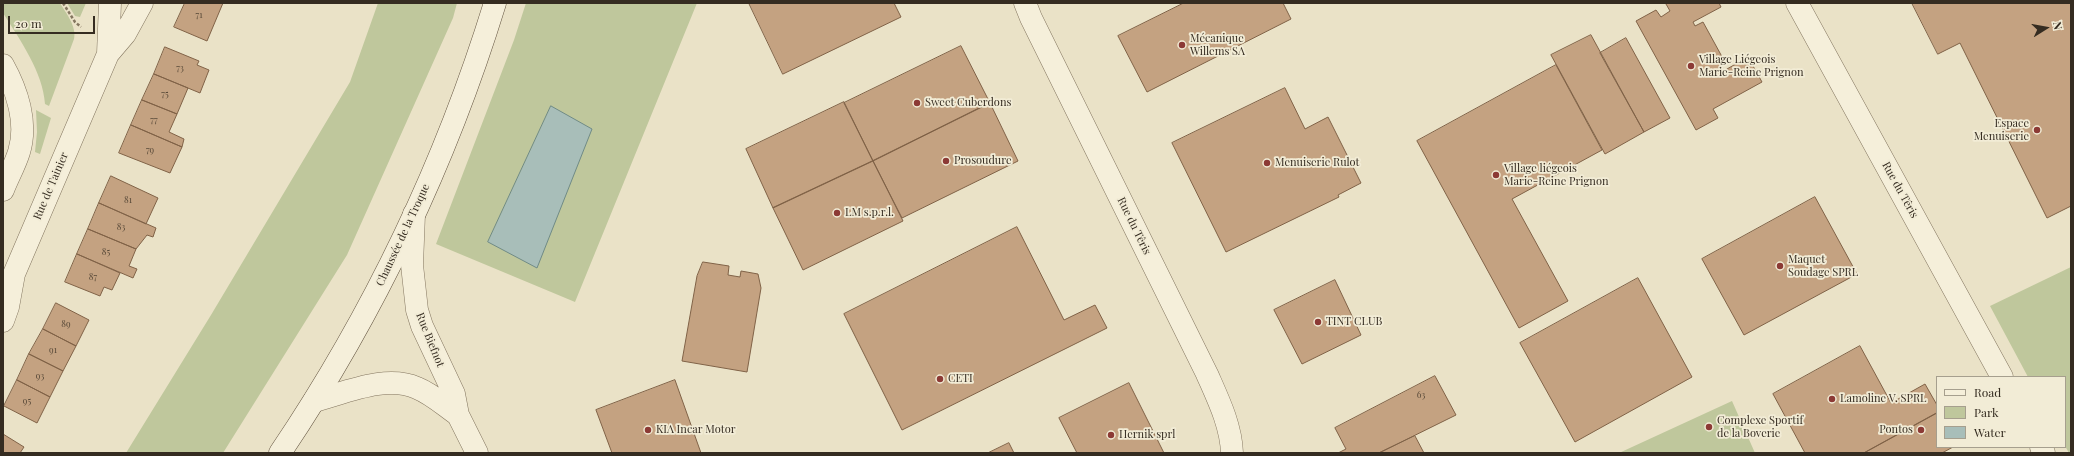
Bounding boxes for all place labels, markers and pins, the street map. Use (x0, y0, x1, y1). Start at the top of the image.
place label: Mécanique Willems SA (1190, 32, 1245, 58)
marker: Mécanique Willems SA (1177, 40, 1187, 50)
place label: Village Liégeois Marie-Reine Prignon (1699, 53, 1803, 79)
marker: Village Liégeois Marie-Reine Prignon (1686, 61, 1696, 71)
place label: Sweet Cuberdons (925, 96, 1011, 110)
marker: Sweet Cuberdons (912, 98, 922, 108)
place label: Espace Menuiserie (1974, 117, 2029, 143)
marker: Espace Menuiserie (2032, 125, 2042, 135)
place label: Prosoudure (954, 154, 1011, 168)
marker: Prosoudure (941, 156, 951, 166)
place label: Menuiserie Rulot (1275, 156, 1360, 170)
marker: Menuiserie Rulot (1262, 158, 1272, 168)
place label: Village liégeois Marie-Reine Prignon (1504, 162, 1608, 188)
marker: Village liégeois Marie-Reine Prignon (1491, 170, 1501, 180)
place label: LM s.p.r.l. (845, 206, 894, 220)
marker: LM s.p.r.l. (832, 208, 842, 218)
place label: Maquet Soudage SPRL (1788, 253, 1858, 279)
marker: Maquet Soudage SPRL (1775, 261, 1785, 271)
place label: TINT CLUB (1326, 315, 1382, 329)
marker: TINT CLUB (1313, 317, 1323, 327)
place label: CETI (948, 372, 973, 386)
marker: CETI (935, 374, 945, 384)
place label: Lamoline V. SPRL (1840, 392, 1927, 406)
marker: Lamoline V. SPRL (1827, 394, 1837, 404)
place label: Complexe Sportif de la Boverie (1717, 414, 1803, 440)
marker: Complexe Sportif de la Boverie (1704, 422, 1714, 432)
place label: KIA Incar Motor (656, 423, 736, 437)
place label: Pontos (1879, 423, 1913, 437)
marker: KIA Incar Motor (643, 425, 653, 435)
marker: Pontos (1916, 425, 1926, 435)
place label: Hernik sprl (1119, 428, 1175, 442)
marker: Hernik sprl (1106, 430, 1116, 440)

